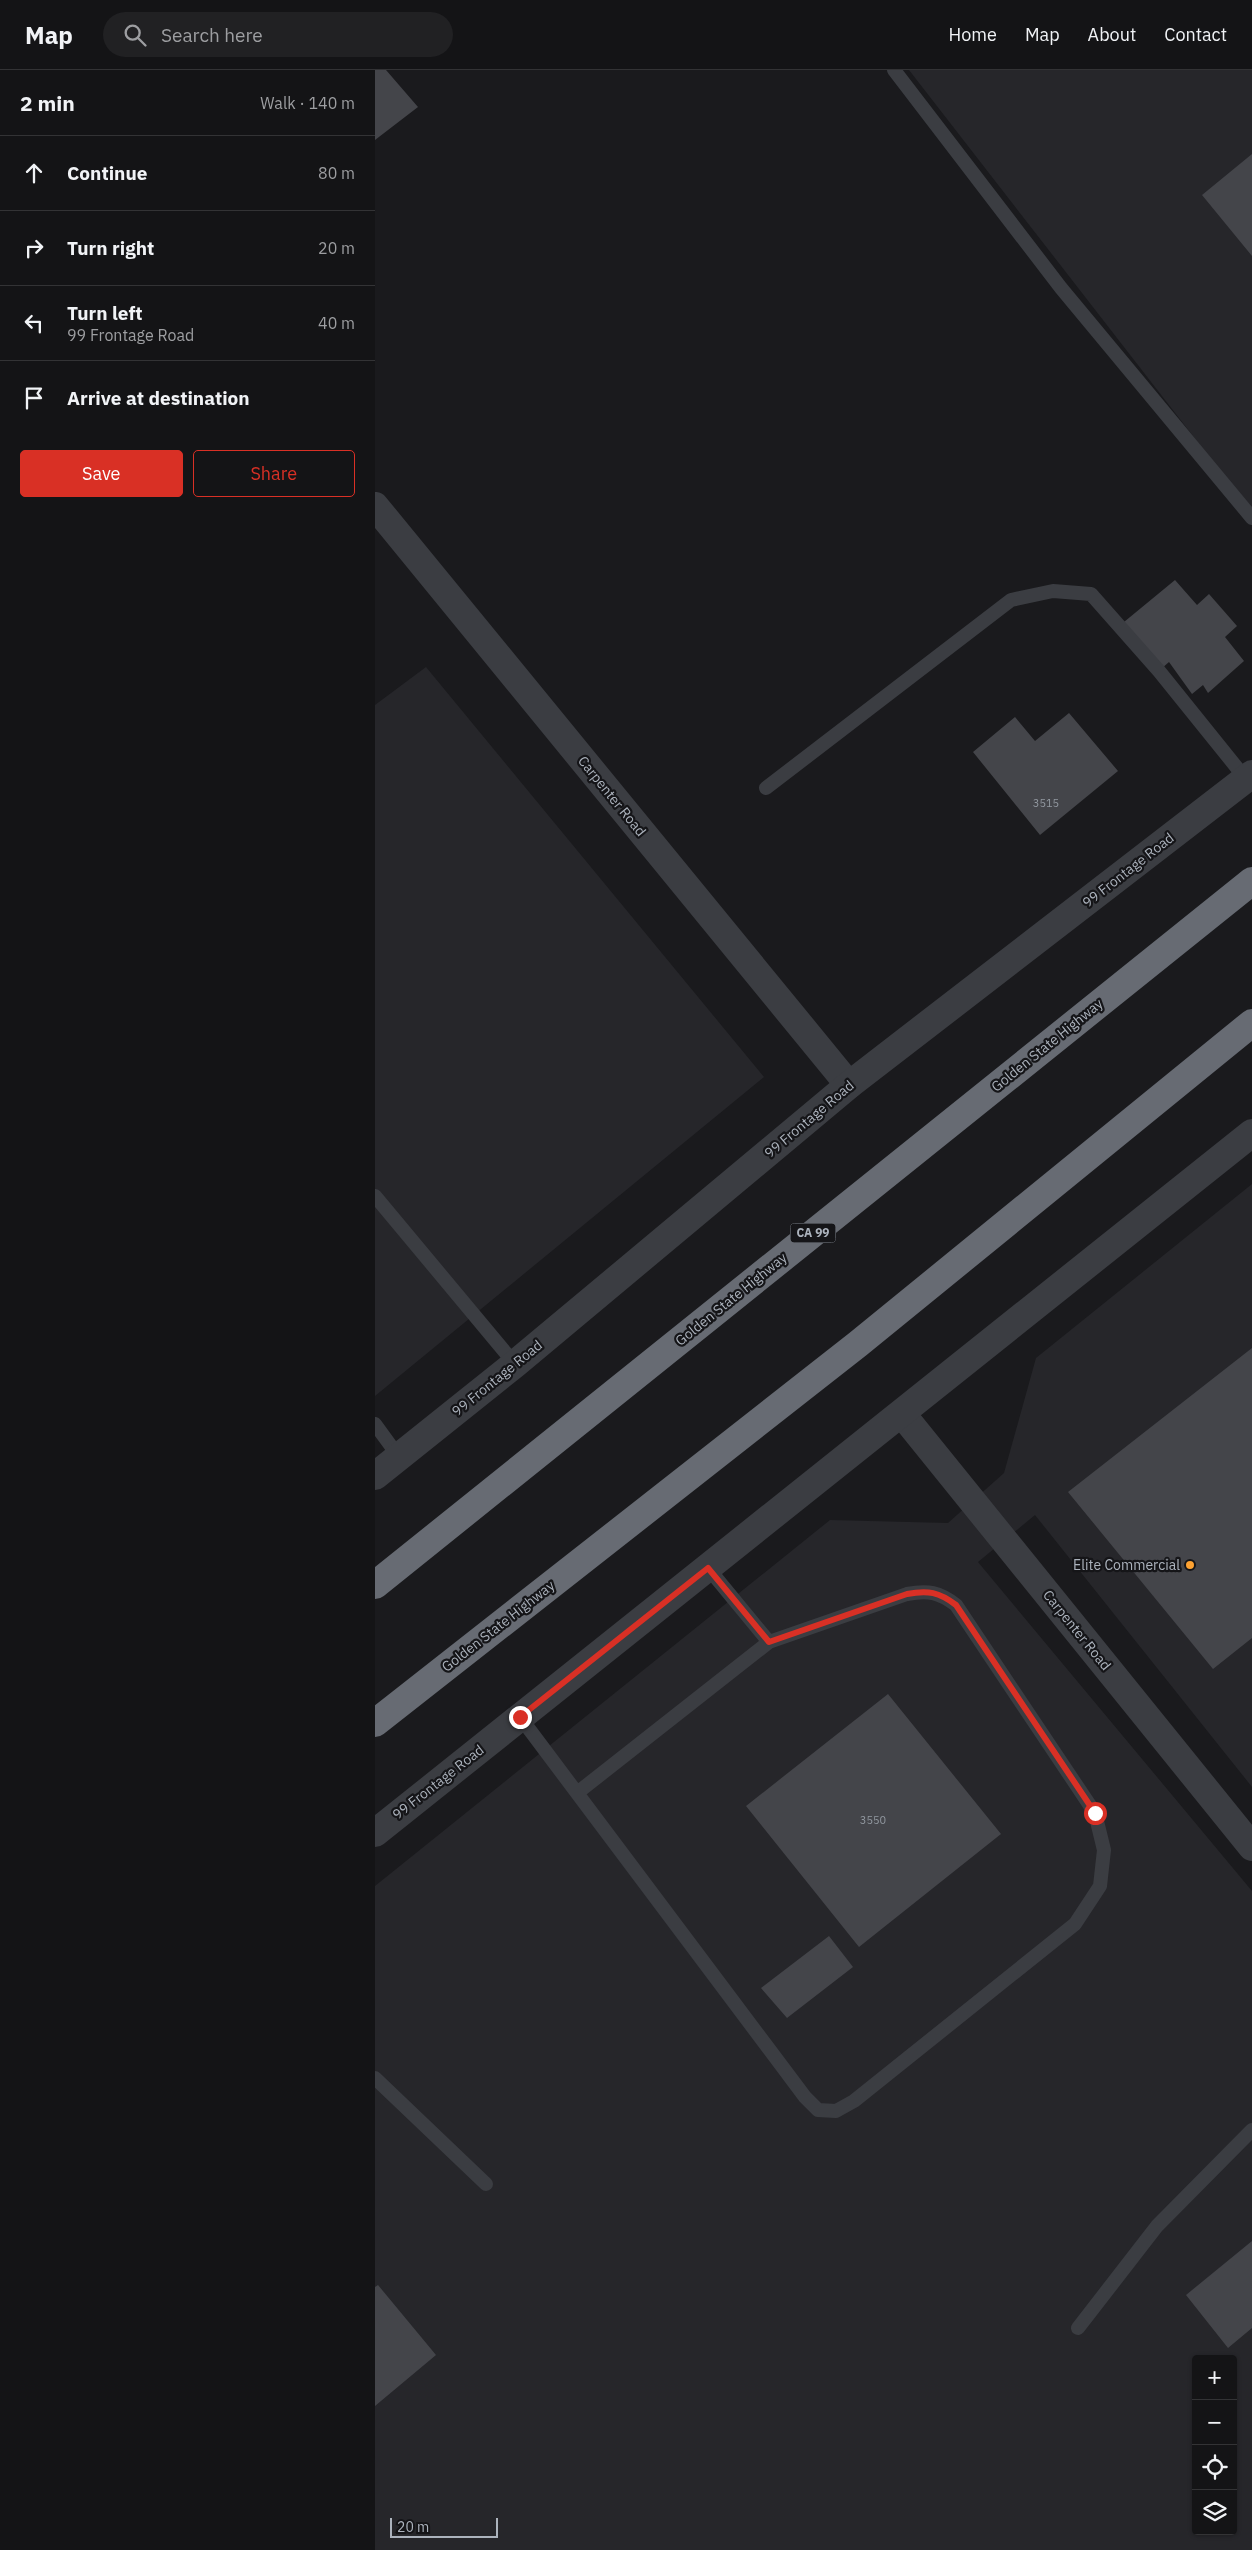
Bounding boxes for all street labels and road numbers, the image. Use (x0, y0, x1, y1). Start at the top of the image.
street label: Carpenter Road (574, 752, 650, 840)
street label: 99 Frontage Road (1079, 829, 1177, 911)
street label: Golden State Highway (988, 994, 1106, 1096)
street label: 99 Frontage Road (761, 1076, 857, 1162)
road number: CA 99 (791, 1224, 835, 1242)
street label: Golden State Highway (672, 1248, 790, 1350)
street label: 99 Frontage Road (448, 1336, 546, 1420)
street label: Golden State Highway (438, 1576, 558, 1676)
street label: Carpenter Road (1039, 1586, 1115, 1674)
street label: 99 Frontage Road (389, 1741, 487, 1823)

